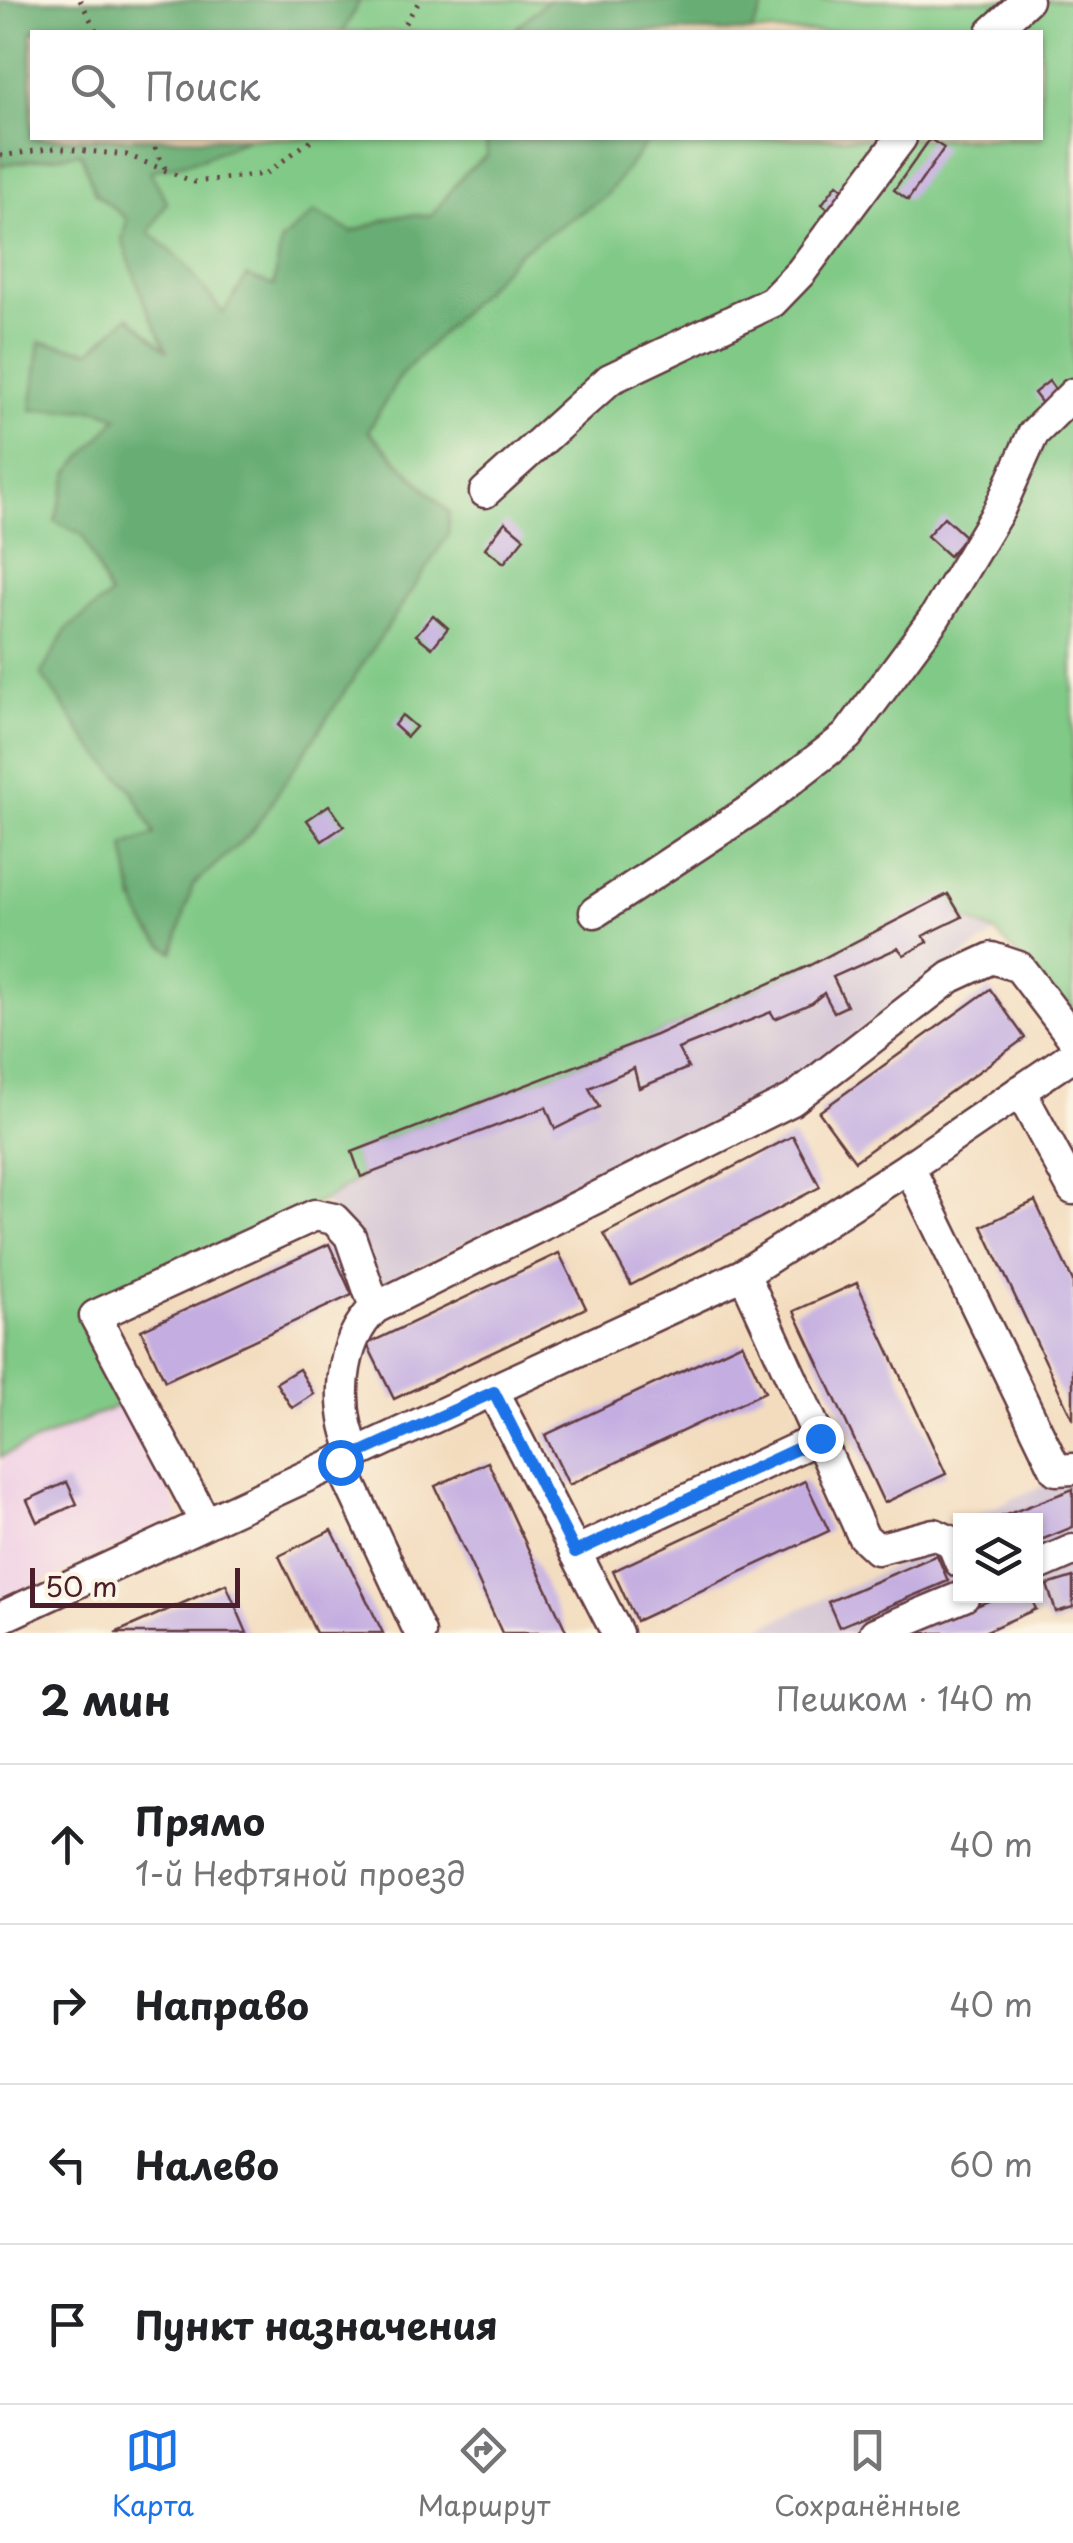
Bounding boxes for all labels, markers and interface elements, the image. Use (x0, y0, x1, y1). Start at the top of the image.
search box (30, 30, 1043, 140)
text: Поиск (145, 57, 260, 114)
icon: search (65, 58, 120, 113)
route end (798, 1416, 844, 1462)
route start (318, 1440, 364, 1486)
map controls (953, 1513, 1043, 1603)
button: layers (953, 1513, 1043, 1603)
scale bar (30, 1563, 240, 1608)
text: 50 m (45, 1564, 118, 1607)
text: 2 мин (40, 1667, 171, 1730)
text: Пешком · 140 m (776, 1674, 1033, 1722)
text: Прямо (135, 1792, 265, 1849)
icon: ahead (40, 1817, 95, 1872)
text: 40 m (949, 1820, 1033, 1868)
text: 1-й Нефтяной проезд (135, 1849, 466, 1897)
text: Направо (135, 1976, 309, 2033)
icon: right (40, 1977, 95, 2032)
text: 40 m (949, 1980, 1033, 2028)
text: Налево (135, 2136, 279, 2193)
icon: left (40, 2137, 95, 2192)
text: 60 m (949, 2140, 1033, 2188)
text: Пункт назначения (135, 2296, 498, 2353)
icon: arrive (40, 2297, 95, 2352)
tab: Карта (112, 2423, 194, 2526)
tab: Маршрут (418, 2423, 550, 2526)
tab: Сохранённые (774, 2423, 961, 2526)

